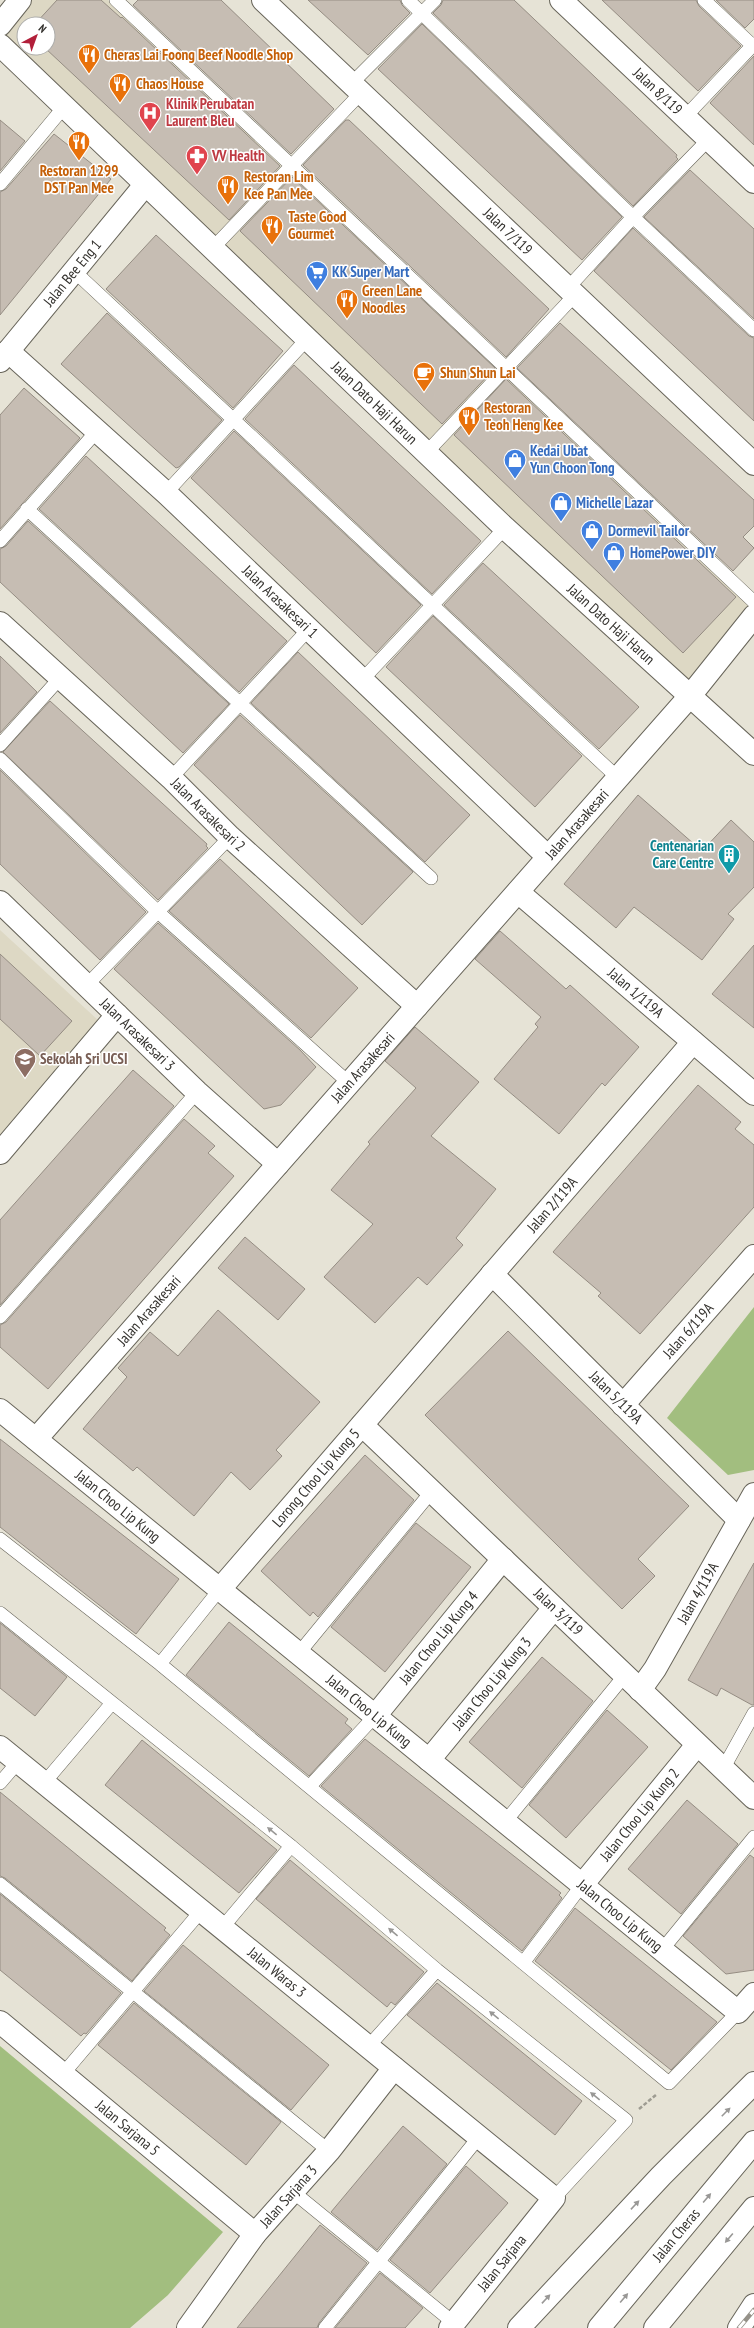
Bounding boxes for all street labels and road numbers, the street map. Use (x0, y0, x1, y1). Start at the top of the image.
street label: Jalan 8/119 (629, 63, 687, 119)
street label: Jalan 7/119 (479, 203, 537, 259)
street label: Jalan Bee Eng 1 (38, 235, 105, 311)
street label: Jalan Dato Haji Harun (327, 357, 422, 448)
street label: Jalan Arasakesari 1 (238, 560, 322, 642)
street label: Jalan Dato Haji Harun (563, 579, 659, 668)
street label: Jalan Arasakesari 2 (166, 773, 250, 855)
street label: Jalan Arasakesari (540, 785, 613, 864)
street label: Jalan 1/119A (603, 963, 669, 1022)
street label: Jalan Arasakesari 3 (96, 993, 179, 1075)
street label: Jalan Arasakesari (326, 1028, 399, 1107)
street label: Jalan 2/119A (522, 1172, 582, 1237)
street label: Jalan Arasakesari (112, 1271, 185, 1350)
street label: Jalan 6/119A (658, 1298, 718, 1363)
street label: Jalan 5/119A (585, 1366, 648, 1428)
street label: Lorong Choo Lip Kung 5 (268, 1424, 364, 1531)
street label: Jalan Choo Lip Kung (71, 1465, 165, 1546)
street label: Jalan 4/119A (672, 1558, 723, 1628)
street label: Jalan 3/119 (530, 1583, 587, 1639)
street label: Jalan Choo Lip Kung 4 (394, 1587, 482, 1689)
street label: Jalan Choo Lip Kung 3 (447, 1633, 535, 1734)
street label: Jalan Choo Lip Kung (322, 1669, 416, 1751)
street label: Jalan Choo Lip Kung 2 (595, 1764, 683, 1865)
street label: Jalan Choo Lip Kung (573, 1874, 667, 1956)
street label: Jalan Waras 3 (243, 1942, 310, 2001)
street label: Jalan Sarjana 5 (91, 2095, 164, 2160)
street label: Jalan Sarjana 3 (255, 2161, 321, 2232)
street label: Jalan Cheras (648, 2204, 704, 2266)
street label: Jalan Sarjana (472, 2231, 530, 2296)

